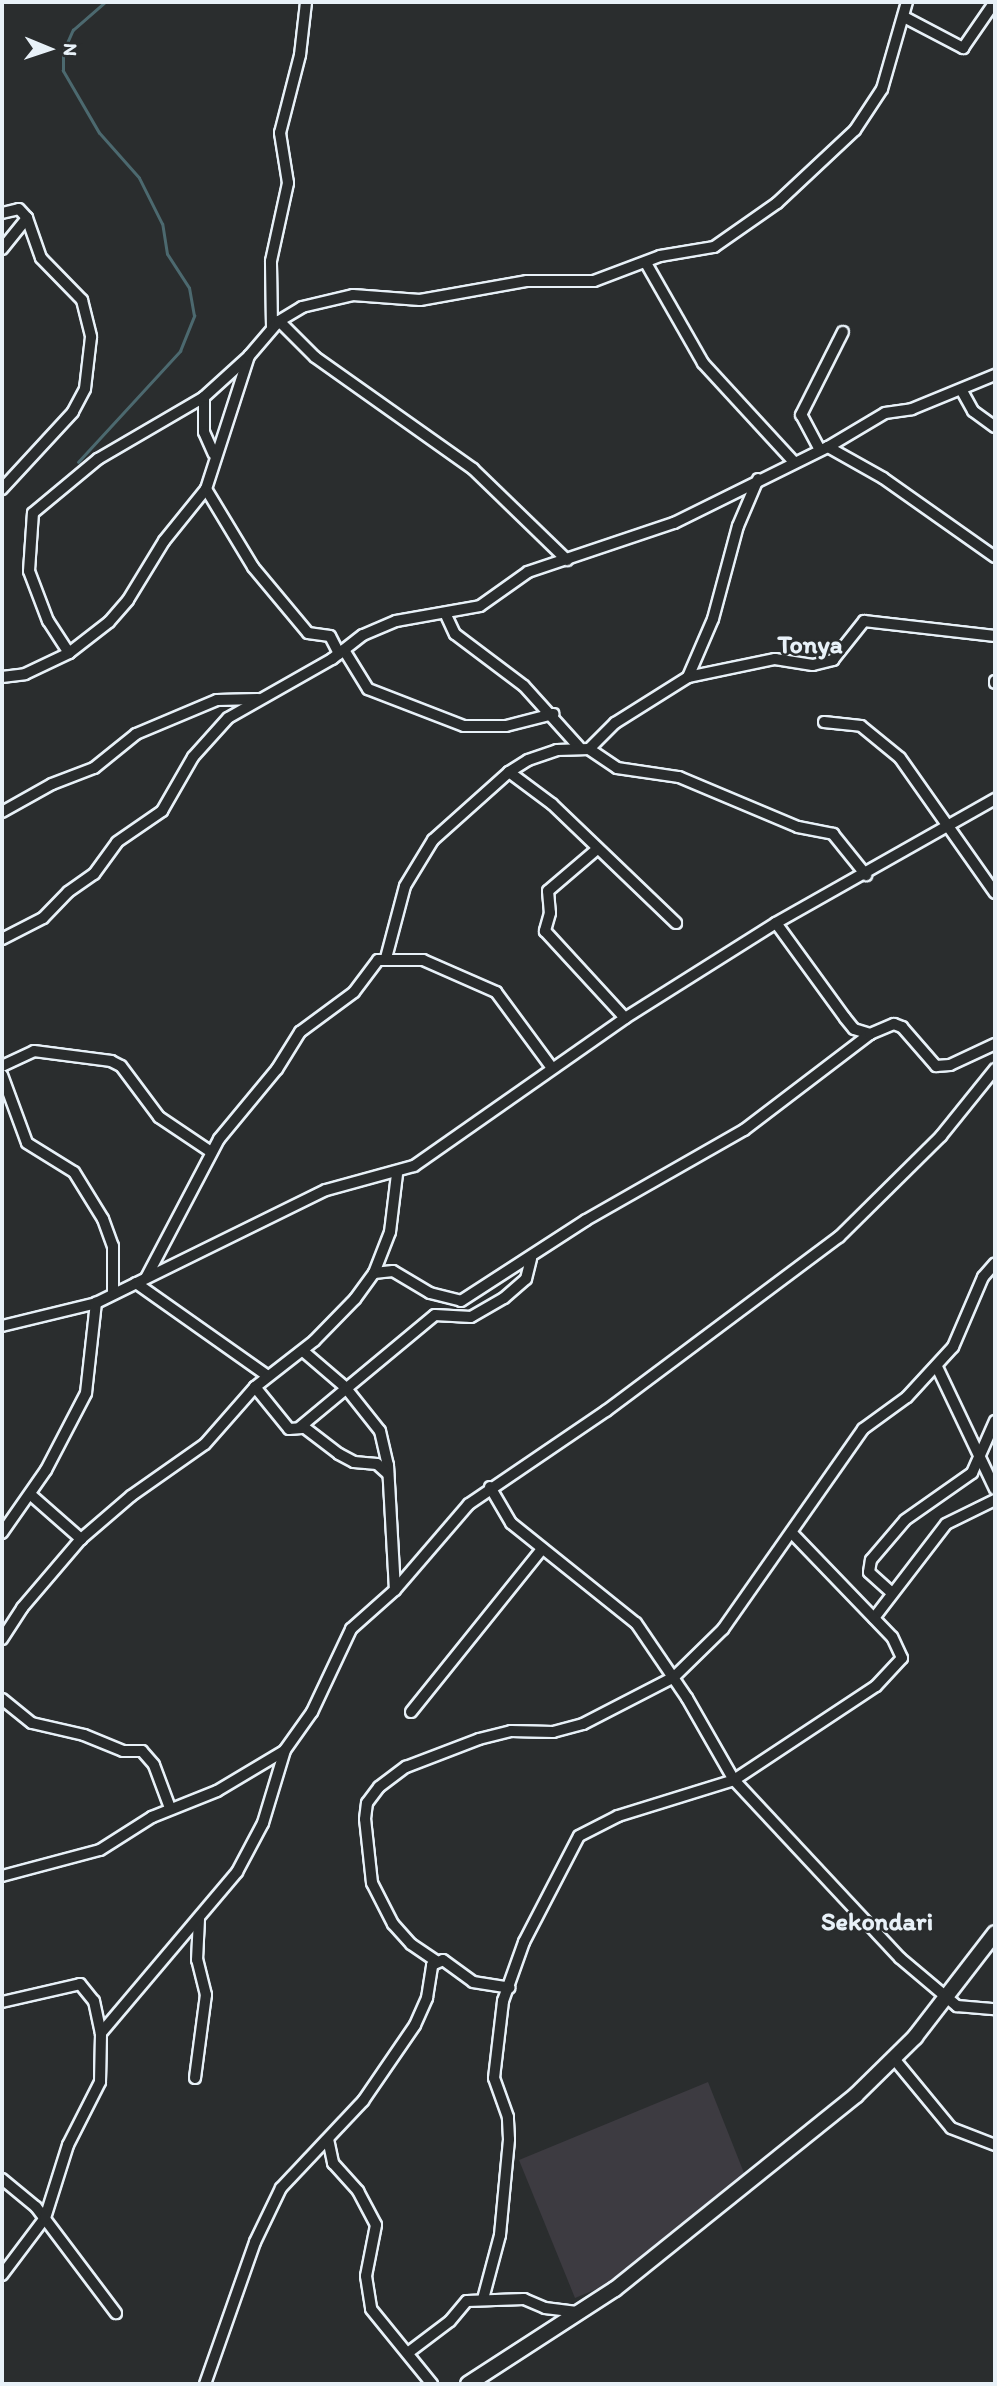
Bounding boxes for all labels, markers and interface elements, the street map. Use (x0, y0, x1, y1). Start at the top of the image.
north arrow (14, 14, 84, 84)
text: N (59, 43, 82, 57)
district label: Tonya (778, 629, 842, 661)
district label: Sekondari (821, 1906, 933, 1938)

